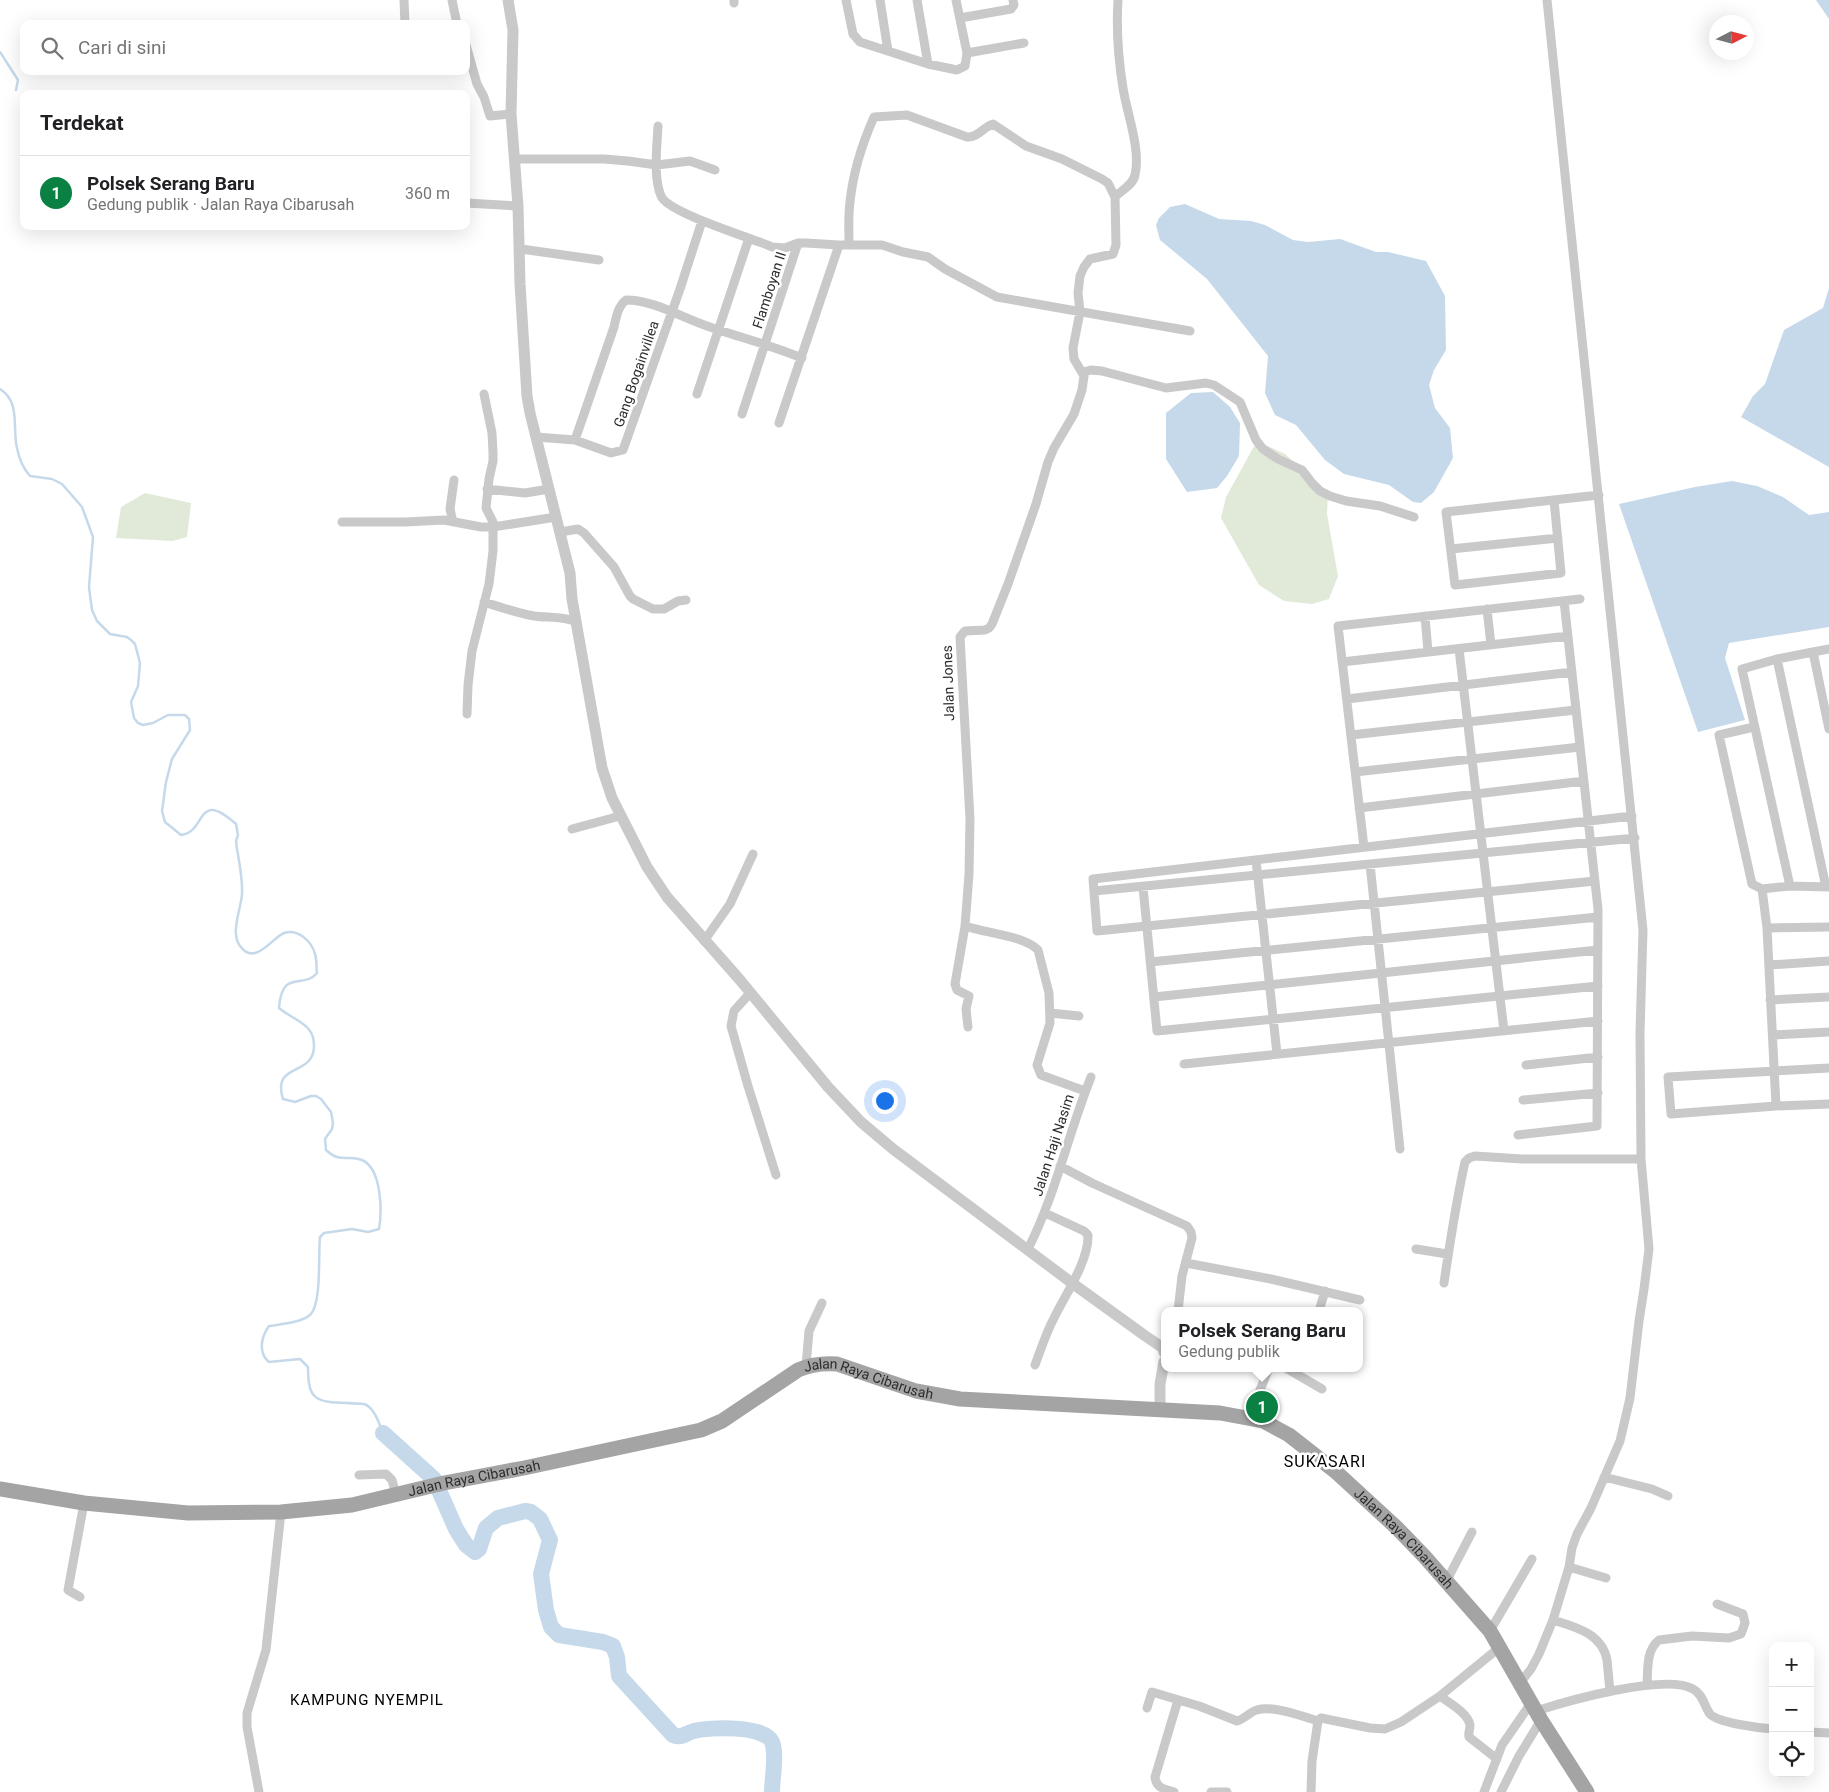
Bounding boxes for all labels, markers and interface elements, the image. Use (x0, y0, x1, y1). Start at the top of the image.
north arrow (1709, 15, 1754, 60)
search box (20, 20, 470, 75)
icon: search (38, 34, 66, 62)
text: Cari di sini (78, 36, 166, 59)
text: Terdekat (40, 111, 124, 135)
text: Polsek Serang Baru (87, 172, 255, 195)
text: 1 (51, 184, 61, 203)
text: 360 m (405, 184, 450, 203)
text: Gedung publik · Jalan Raya Cibarusah (87, 195, 354, 214)
street label: Flamboyan II (749, 250, 789, 330)
street label: Gang Bogainvillea (610, 319, 662, 429)
street label: Jalan Jones (939, 645, 957, 721)
your location (872, 1088, 898, 1114)
street label: Jalan Haji Nasim (1029, 1092, 1077, 1198)
popup (1161, 1307, 1363, 1372)
text: Polsek Serang Baru (1178, 1319, 1346, 1342)
text: Gedung publik (1178, 1342, 1280, 1361)
street label: Jalan Raya Cibarusah (802, 1356, 935, 1402)
pin: 1 (1246, 1388, 1278, 1426)
district label: SUKASARI (1284, 1452, 1366, 1471)
street label: Jalan Raya Cibarusah (406, 1457, 542, 1499)
street label: Jalan Raya Cibarusah (1351, 1485, 1457, 1592)
map controls (1769, 1642, 1814, 1777)
button: + (1769, 1642, 1814, 1687)
button: − (1769, 1687, 1814, 1732)
district label: KAMPUNG NYEMPIL (290, 1691, 444, 1709)
button: locate (1769, 1732, 1814, 1777)

